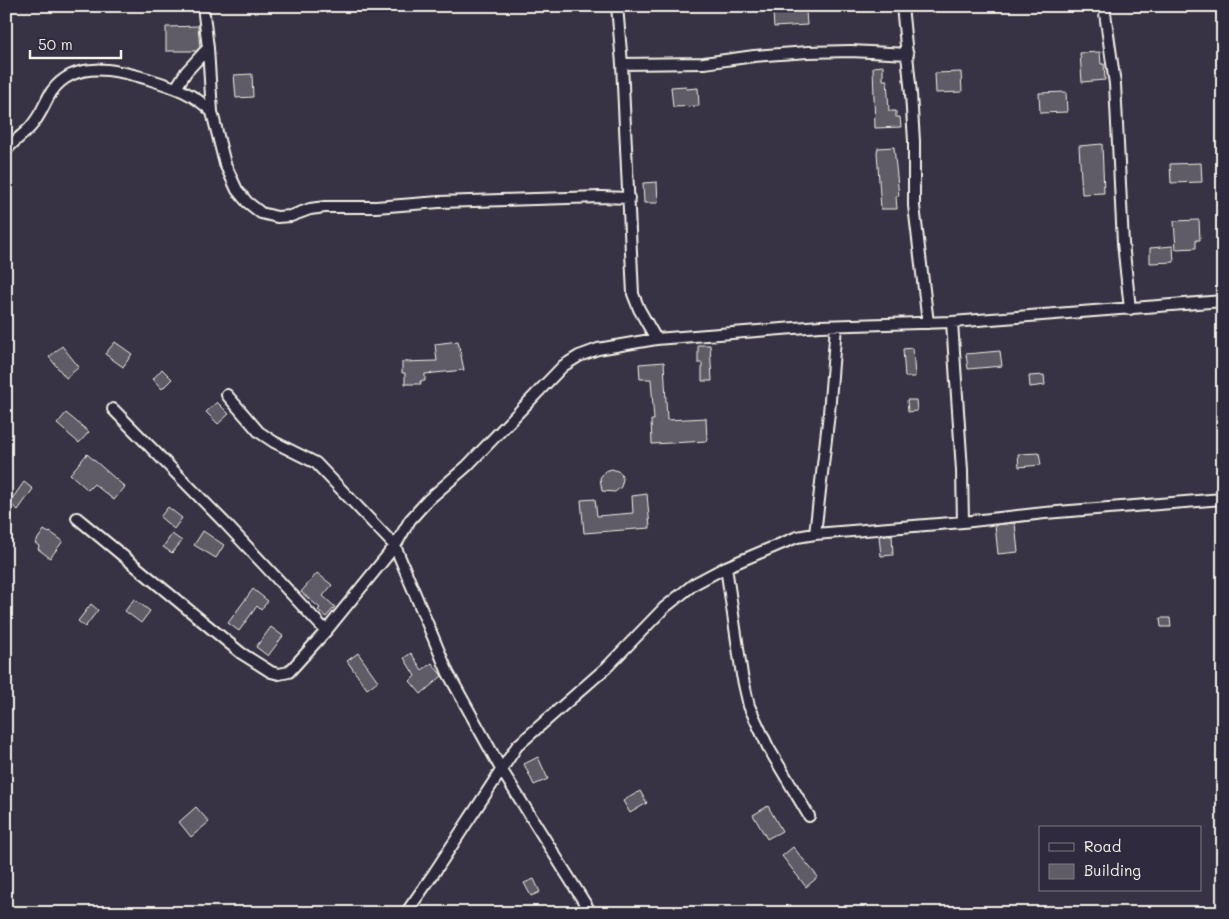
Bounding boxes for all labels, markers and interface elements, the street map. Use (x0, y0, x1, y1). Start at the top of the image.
scale bar (30, 28, 121, 60)
text: 50 m (38, 34, 73, 54)
legend (1039, 826, 1202, 892)
text: Road (1084, 836, 1121, 856)
text: Building (1084, 860, 1141, 880)

